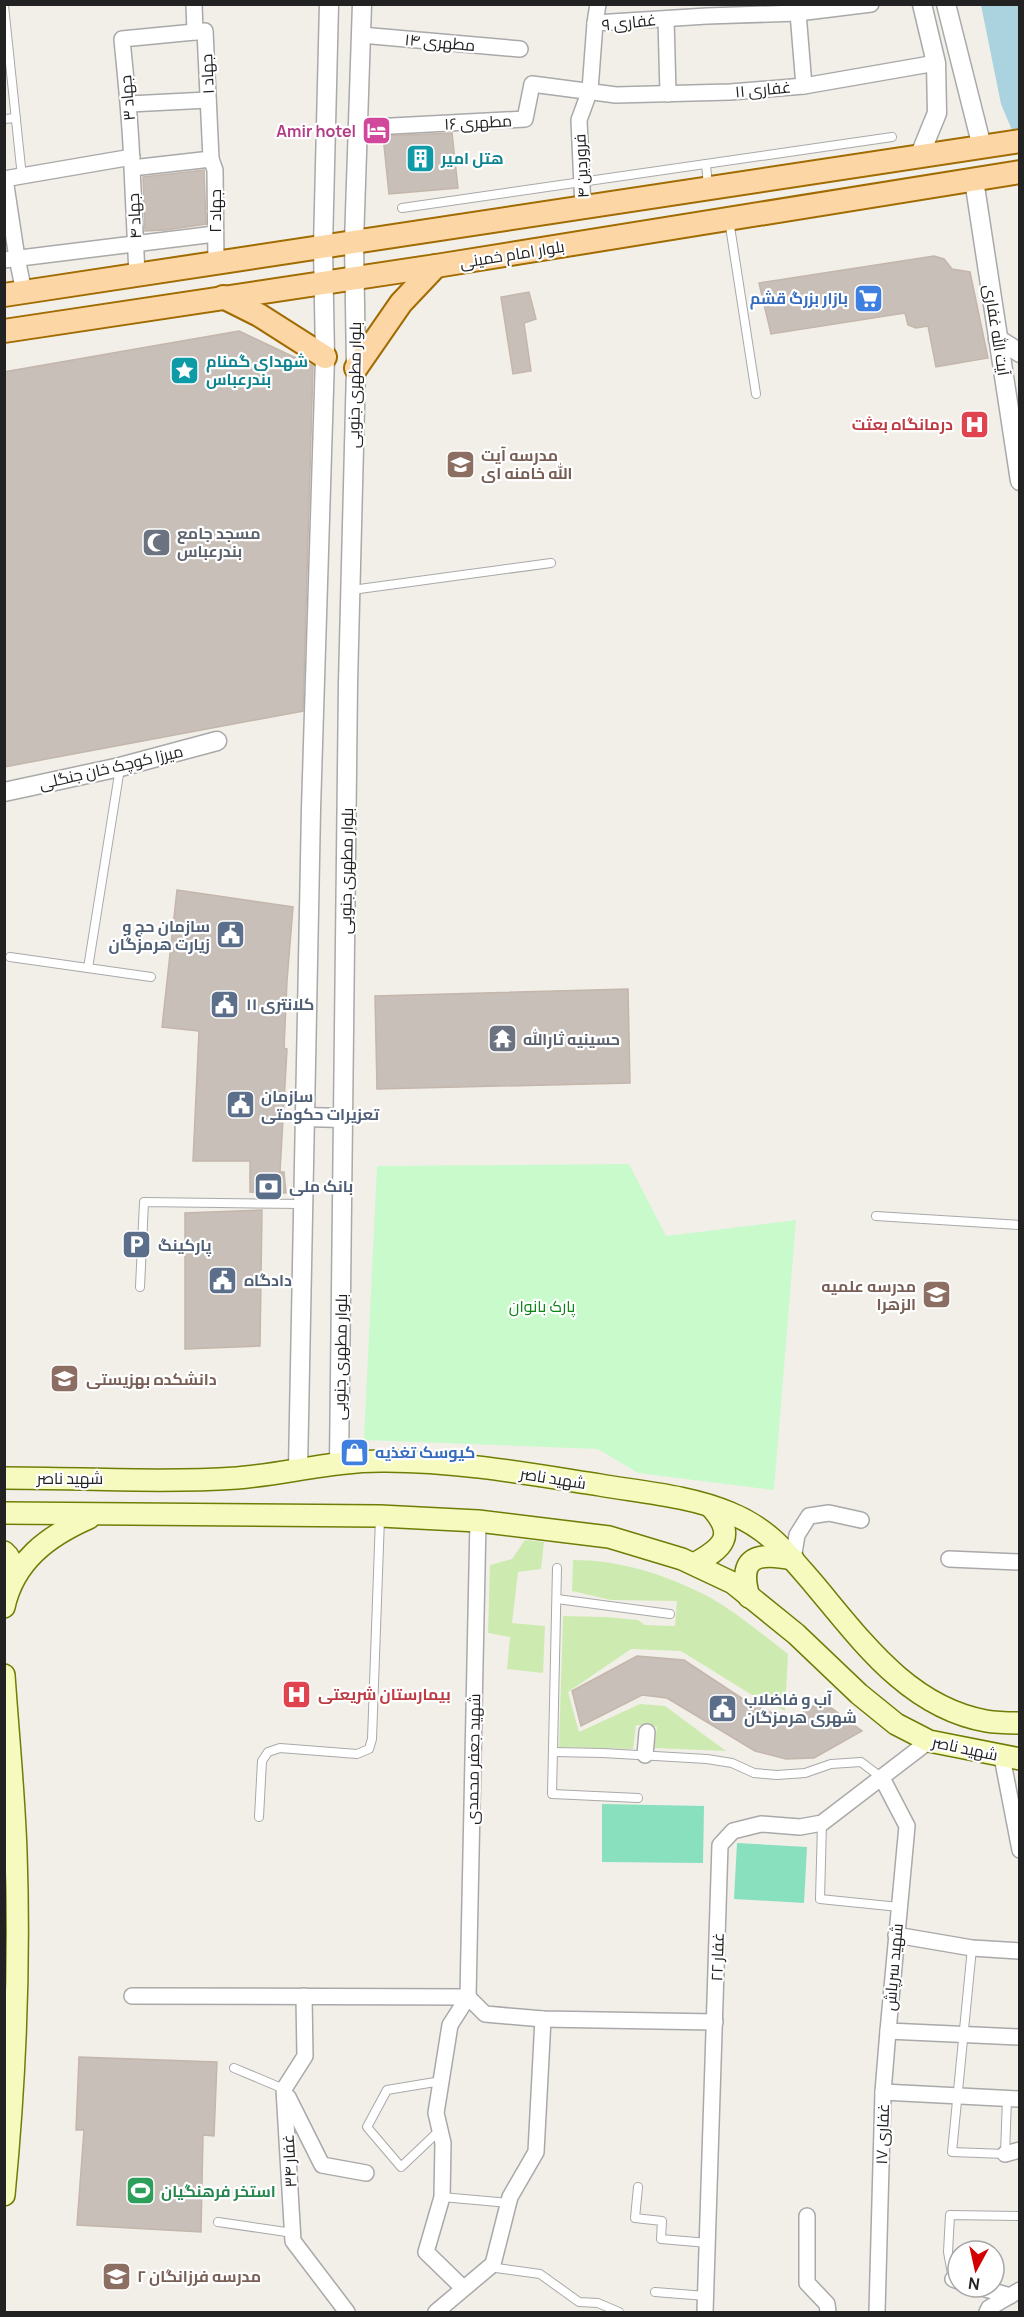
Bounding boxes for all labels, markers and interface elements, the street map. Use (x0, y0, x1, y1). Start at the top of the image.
street label: غفاری ۹ (601, 8, 657, 36)
street label: مطهری ۱۴ (404, 28, 476, 56)
street label: جهاد ۱ (195, 53, 219, 95)
street label: جهاد ۳ (114, 74, 140, 122)
street label: غفاری ۱۱ (734, 76, 792, 102)
street label: مطهری ۱۶ (444, 109, 512, 135)
hotel icon: Amir hotel (361, 115, 393, 147)
place label: Amir hotel (276, 120, 356, 142)
street label: فروردین ۴ (568, 133, 594, 199)
building icon: هتل امیر (404, 142, 436, 174)
place label: هتل امیر (440, 147, 504, 169)
street label: جهاد ۲ (204, 189, 226, 233)
street label: جهاد ۴ (122, 193, 146, 239)
street label: بلوار امام خمینی (458, 235, 566, 274)
supermarket icon: بازار بزرگ قشم (853, 282, 885, 314)
street label: آیت الله غفاری (979, 283, 1015, 378)
place label: بازار بزرگ قشم (750, 287, 848, 310)
street label: بلوار مطهری جنوبی (342, 322, 366, 448)
place label: شهدای گمنام بندرعباس (206, 350, 308, 390)
place icon: شهدای گمنام بندرعباس (169, 354, 201, 386)
hospital icon: درمانگاه بعثت (958, 408, 990, 440)
place label: درمانگاه بعثت (852, 413, 953, 435)
place label: مدرسه آیت الله خامنه ای (481, 444, 573, 484)
school or university icon: مدرسه آیت الله خامنه ای (444, 448, 476, 480)
place label: مسجد جامع بندرعباس (177, 522, 261, 562)
mosque icon: مسجد جامع بندرعباس (140, 526, 172, 558)
street label: میرزا کوچک خان جنگلی (37, 740, 185, 795)
street label: بلوار مطهری جنوبی (334, 808, 358, 934)
place label: سازمان حج و زیارت هرمزگان (109, 915, 210, 955)
public building icon: سازمان حج و زیارت هرمزگان (215, 919, 247, 951)
public building icon: کلانتری ۱۱ (209, 988, 241, 1020)
place label: کلانتری ۱۱ (246, 993, 314, 1015)
temple icon: حسینیه ثارالله (486, 1023, 518, 1055)
place label: حسینیه ثارالله (523, 1028, 620, 1050)
place label: سازمان تعزیرات حکومتی (261, 1085, 380, 1125)
public building icon: سازمان تعزیرات حکومتی (224, 1089, 256, 1121)
bank icon: بانک ملی (252, 1170, 284, 1202)
place label: بانک ملی (289, 1175, 353, 1197)
parking icon: پارکینگ (121, 1229, 153, 1261)
place label: پارکینگ (158, 1234, 212, 1257)
public building icon: دادگاه (207, 1264, 239, 1296)
place label: دادگاه (244, 1269, 292, 1291)
place label: مدرسه علمیه الزهرا (821, 1275, 916, 1315)
school or university icon: مدرسه علمیه الزهرا (921, 1279, 953, 1311)
street label: بلوار مطهری جنوبی (328, 1294, 352, 1420)
park label: پارک بانوان (509, 1295, 576, 1318)
school or university icon: دانشکده بهزیستی (49, 1363, 81, 1395)
place label: دانشکده بهزیستی (86, 1368, 217, 1390)
shop icon: کیوسک تغذیه (338, 1436, 370, 1468)
place label: کیوسک تغذیه (375, 1441, 475, 1463)
street label: شهید ناصر (517, 1462, 588, 1494)
street label: شهید ناصر (36, 1467, 103, 1489)
hospital icon: بیمارستان شریعتی (281, 1678, 313, 1710)
place label: بیمارستان شریعتی (318, 1683, 451, 1705)
place label: آب و فاضلاب شهری هرمزگان (744, 1688, 857, 1728)
public building icon: آب و فاضلاب شهری هرمزگان (707, 1692, 739, 1724)
street label: شهید جعفر محمدی (461, 1693, 485, 1825)
street label: شهید ناصر (929, 1730, 1000, 1766)
street label: شهید سرپاش (878, 1922, 909, 2012)
street label: غفار ۲۲ (705, 1932, 729, 1982)
street label: غفاری ۱۷ (870, 2103, 894, 2165)
street label: غفار ۳۴ (277, 2134, 301, 2188)
sports icon: استخر فرهنگیان (124, 2175, 156, 2207)
place label: استخر فرهنگیان (161, 2180, 276, 2202)
north arrow (946, 2239, 1006, 2299)
school or university icon: مدرسه فرزانگان ۲ (100, 2260, 132, 2292)
place label: مدرسه فرزانگان ۲ (137, 2265, 261, 2287)
text: N (967, 2272, 981, 2296)

